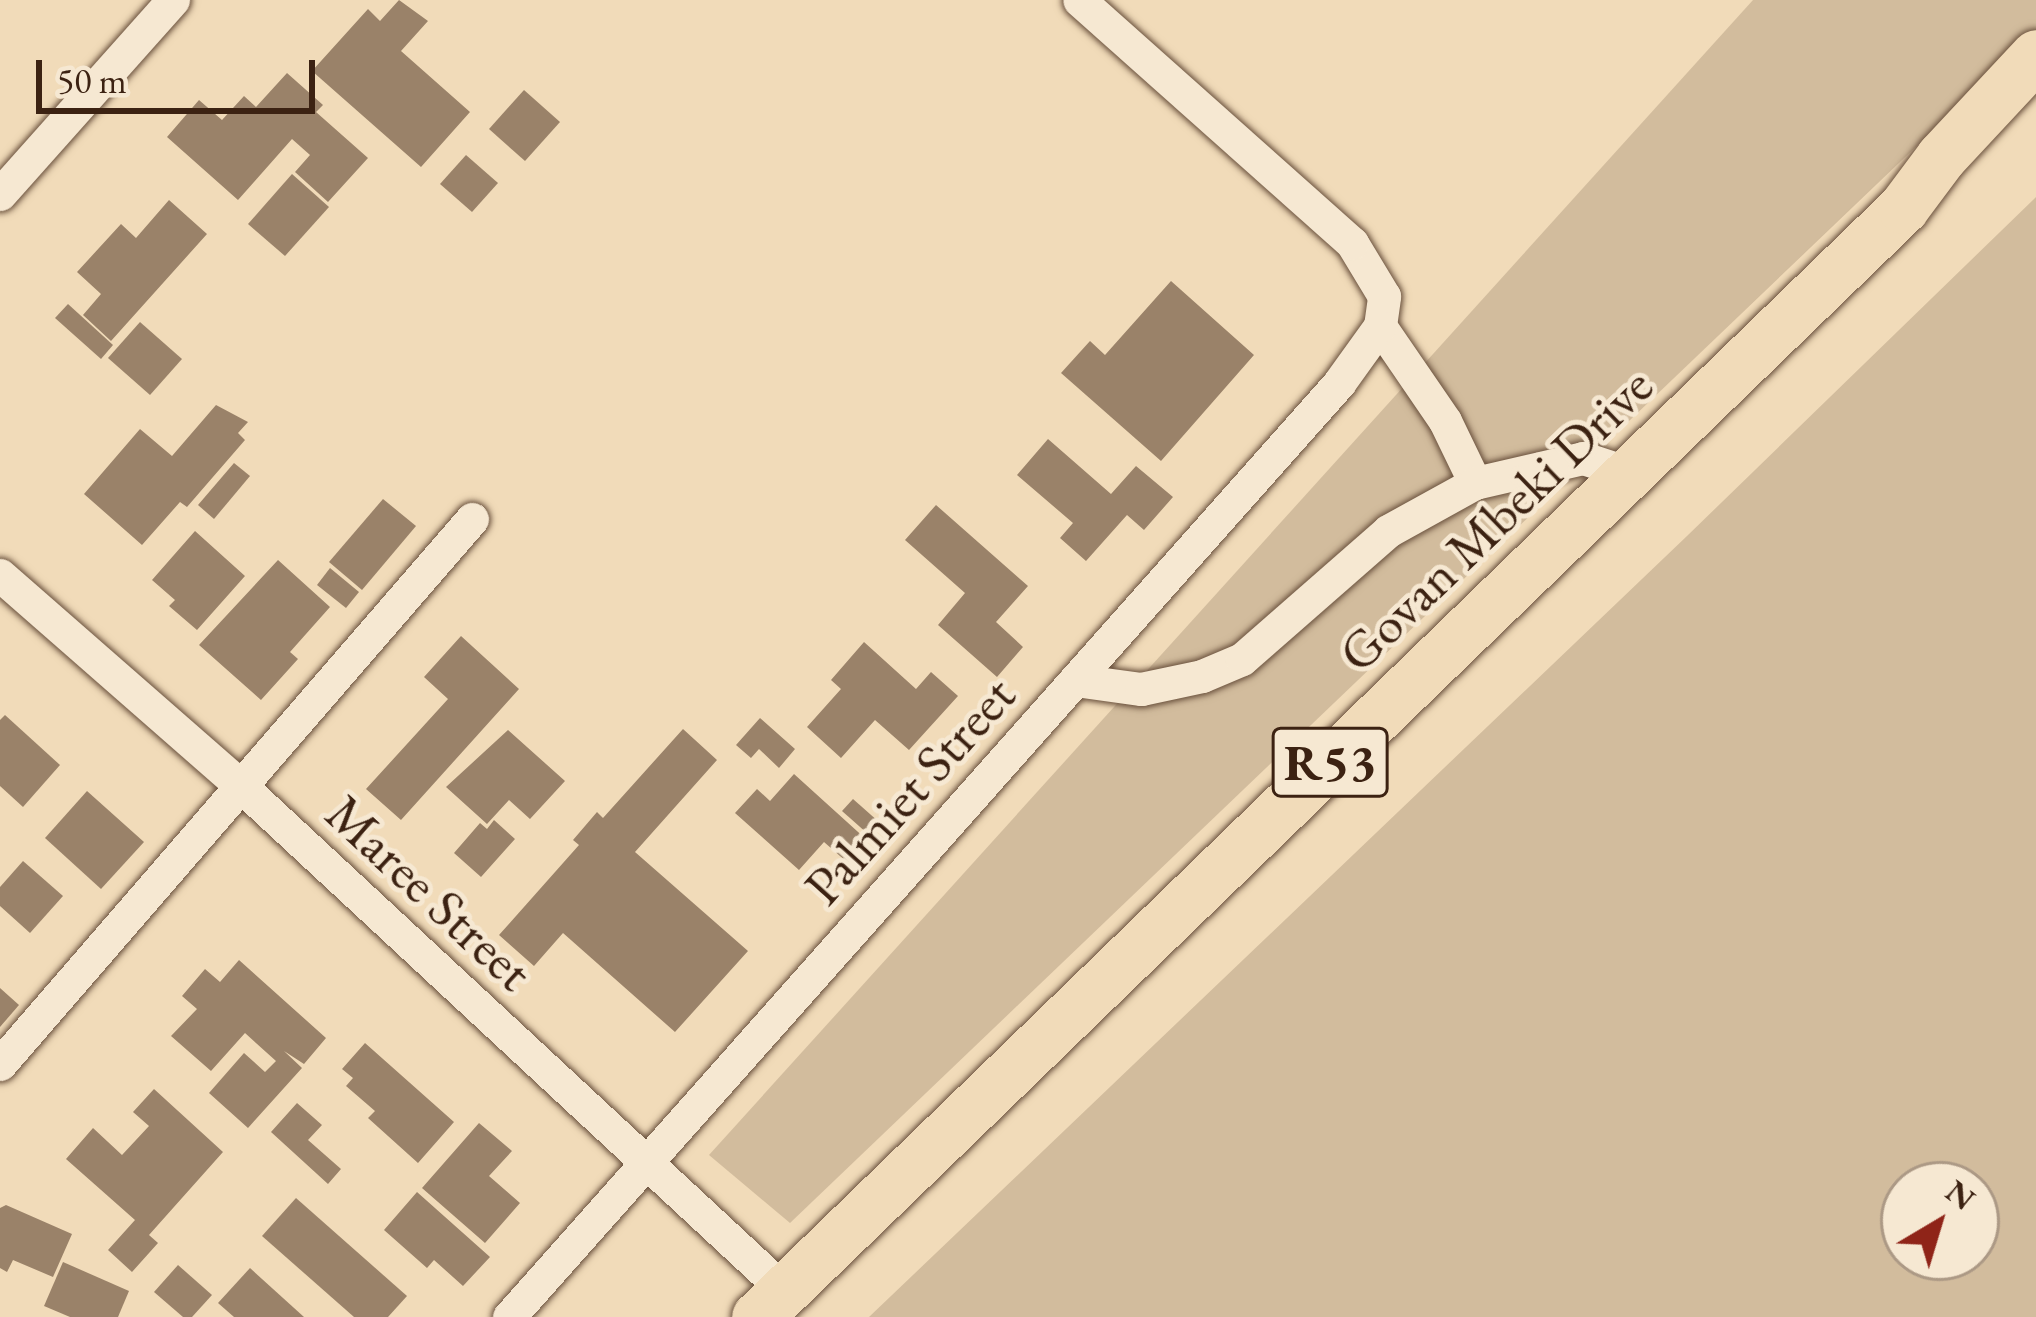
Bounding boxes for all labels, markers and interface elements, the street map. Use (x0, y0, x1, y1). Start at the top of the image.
scale bar (42, 36, 321, 110)
text: 50 m (57, 57, 127, 104)
street label: Govan Mbeki Drive (1325, 353, 1665, 685)
street label: Palmiet Street (790, 663, 1028, 917)
road number: R53 (1270, 717, 1390, 807)
street label: Maree Street (313, 780, 547, 1004)
north arrow (1880, 1161, 2000, 1281)
text: N (1937, 1169, 1984, 1220)

